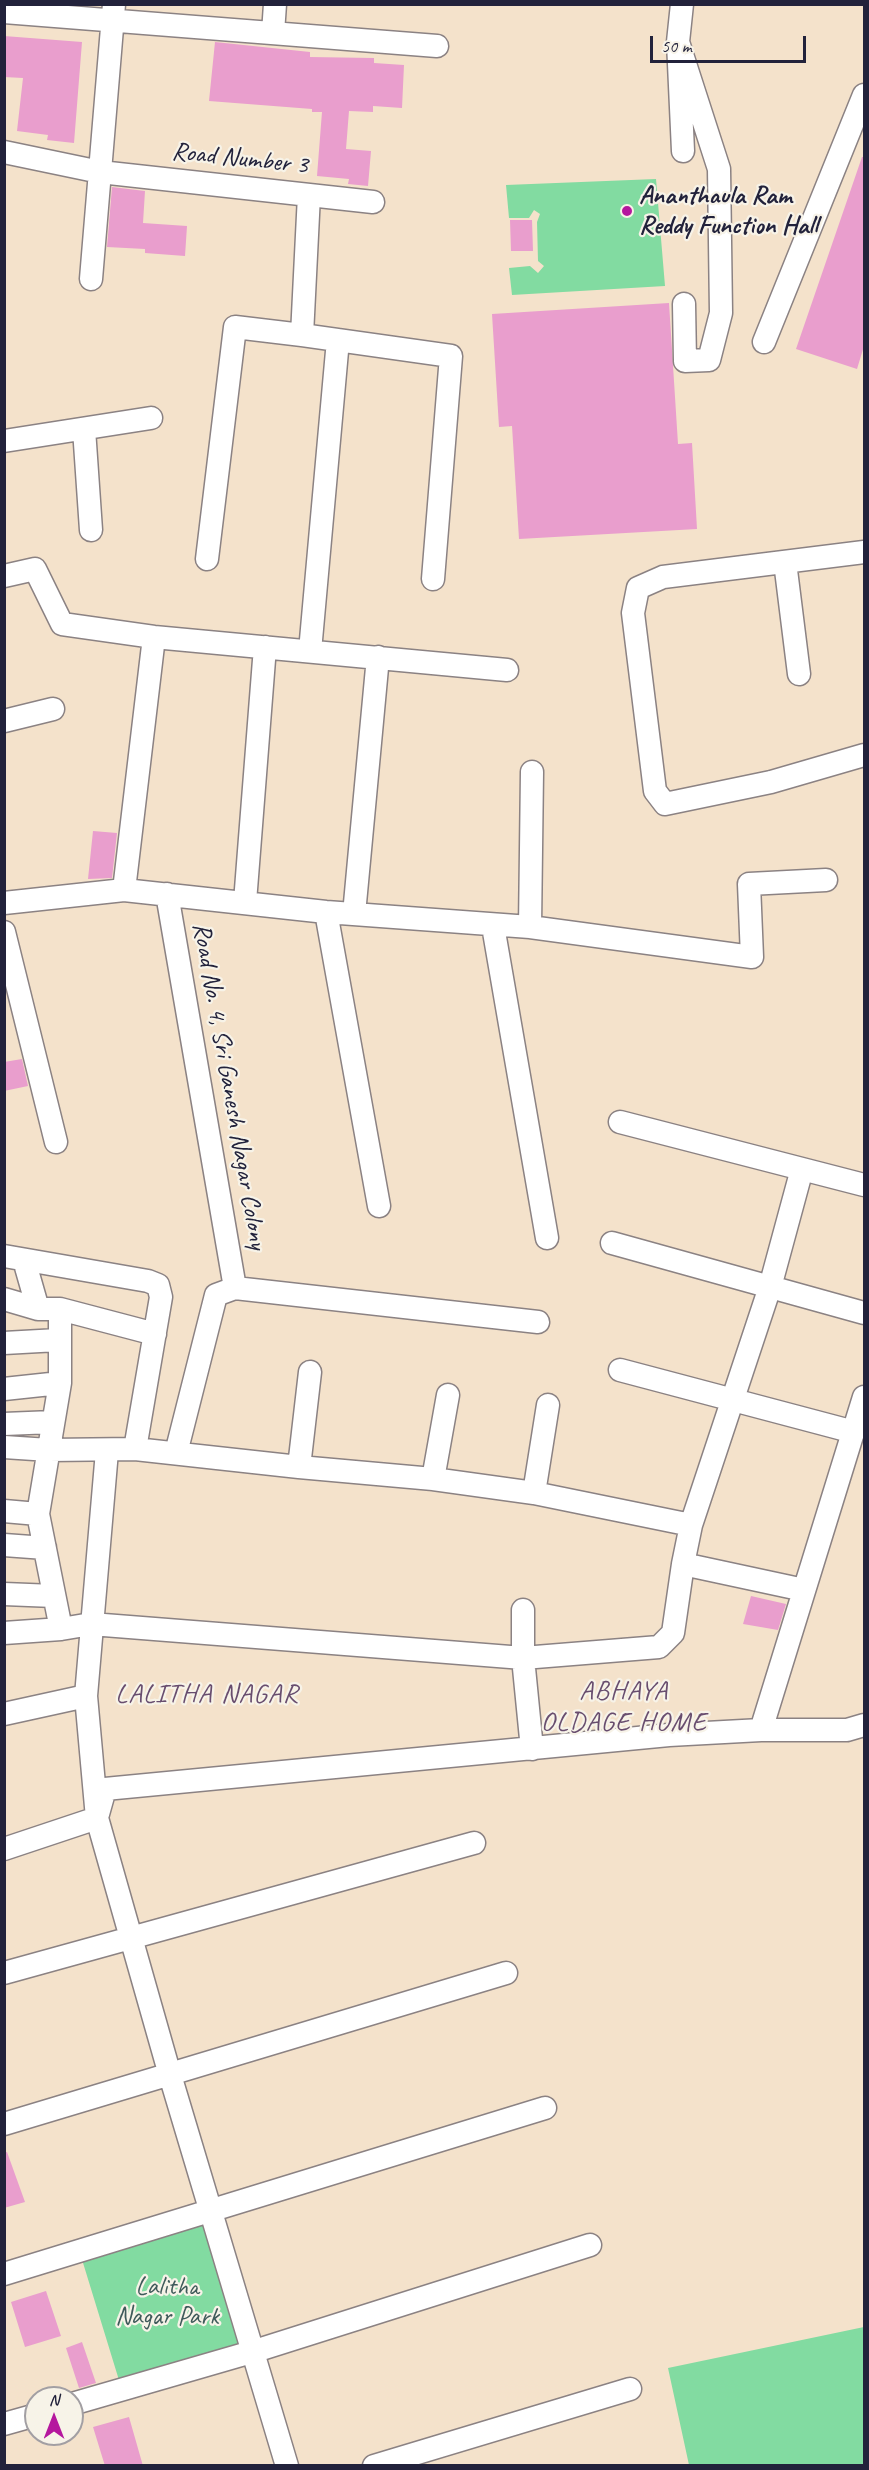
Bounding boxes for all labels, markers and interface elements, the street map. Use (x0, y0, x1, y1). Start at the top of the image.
scale bar (653, 24, 809, 62)
text: 50 m (661, 35, 692, 57)
street label: Road Number 3 (170, 136, 310, 182)
place label: Ananthaula Ram Reddy Function Hall (639, 180, 818, 242)
marker: Ananthaula Ram Reddy Function Hall (620, 204, 634, 218)
street label: Road No. 4, Sri Ganesh Nagar Colony (185, 920, 273, 1252)
district label: ABHAYA OLDAGE HOME (540, 1676, 708, 1739)
district label: LALITHA NAGAR (115, 1679, 299, 1711)
park label: Lalitha Nagar Park (115, 2271, 219, 2332)
north arrow (24, 2386, 84, 2446)
text: N (49, 2390, 59, 2410)

